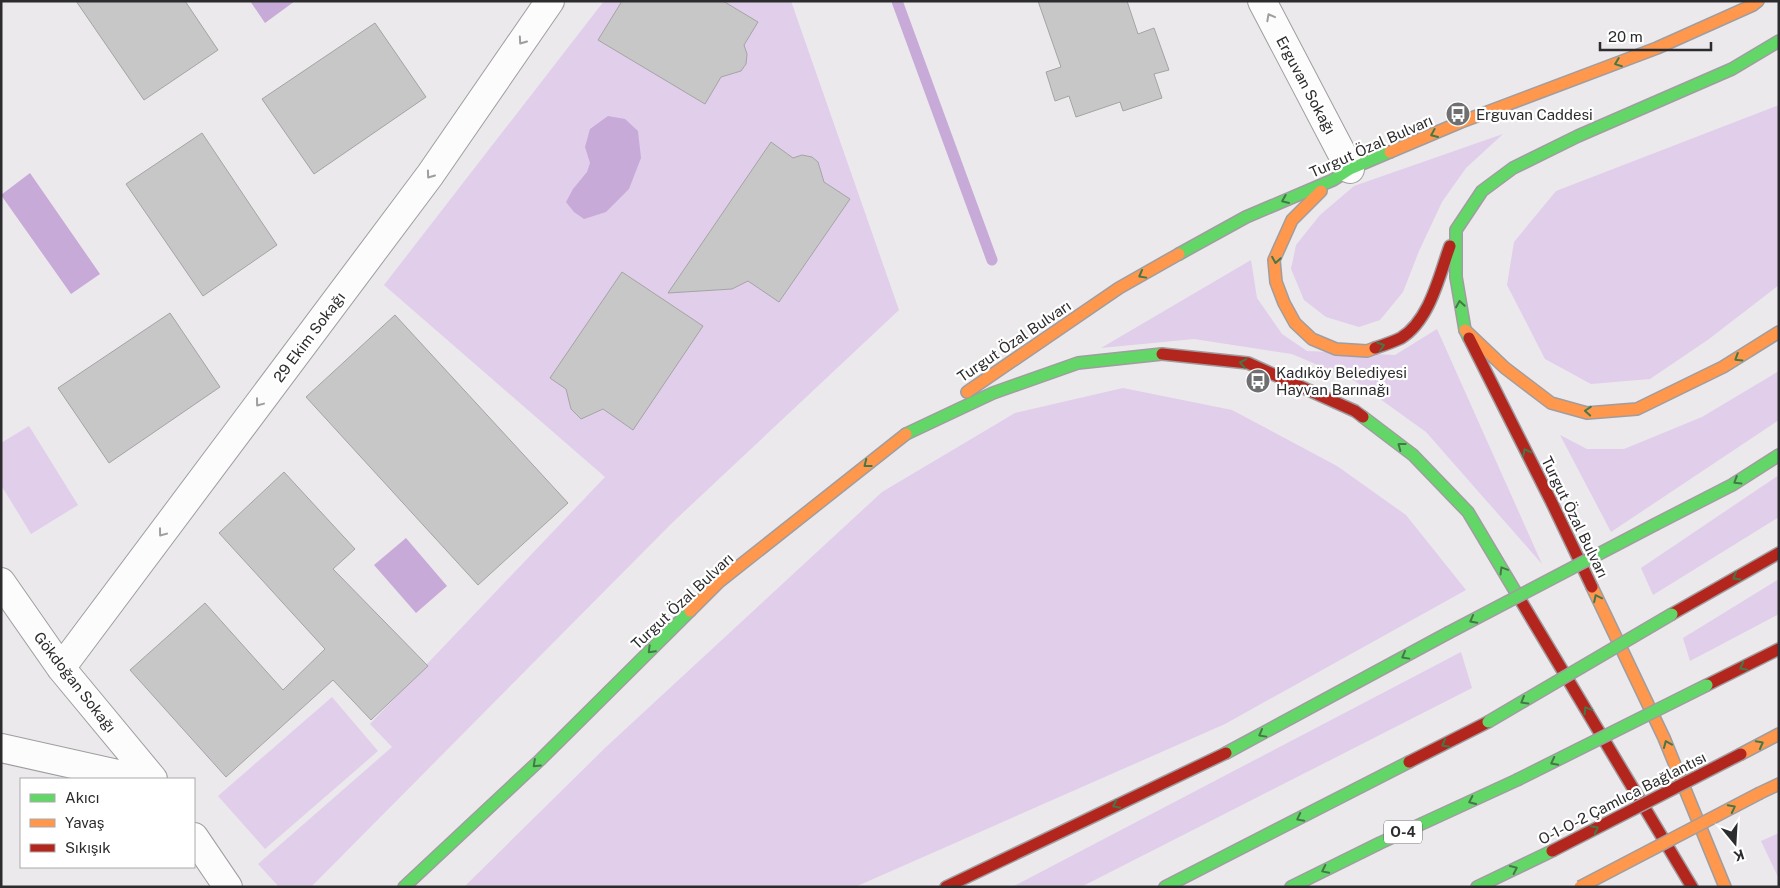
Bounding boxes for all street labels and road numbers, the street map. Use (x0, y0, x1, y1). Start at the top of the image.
street label: Erguvan Sokağı (1273, 33, 1339, 137)
street label: Turgut Özal Bulvarı (1306, 110, 1435, 181)
street label: 29 Ekim Sokağı (270, 289, 348, 385)
street label: Turgut Özal Bulvarı (954, 296, 1074, 385)
street label: Turgut Özal Bulvarı (1538, 453, 1613, 580)
street label: Turgut Özal Bulvarı (627, 549, 736, 653)
street label: Gökdoğan Sokağı (31, 628, 119, 736)
street label: O-1-O-2 Çamlıca Bağlantısı (1535, 748, 1709, 848)
road number: O-4 (1384, 820, 1422, 844)

